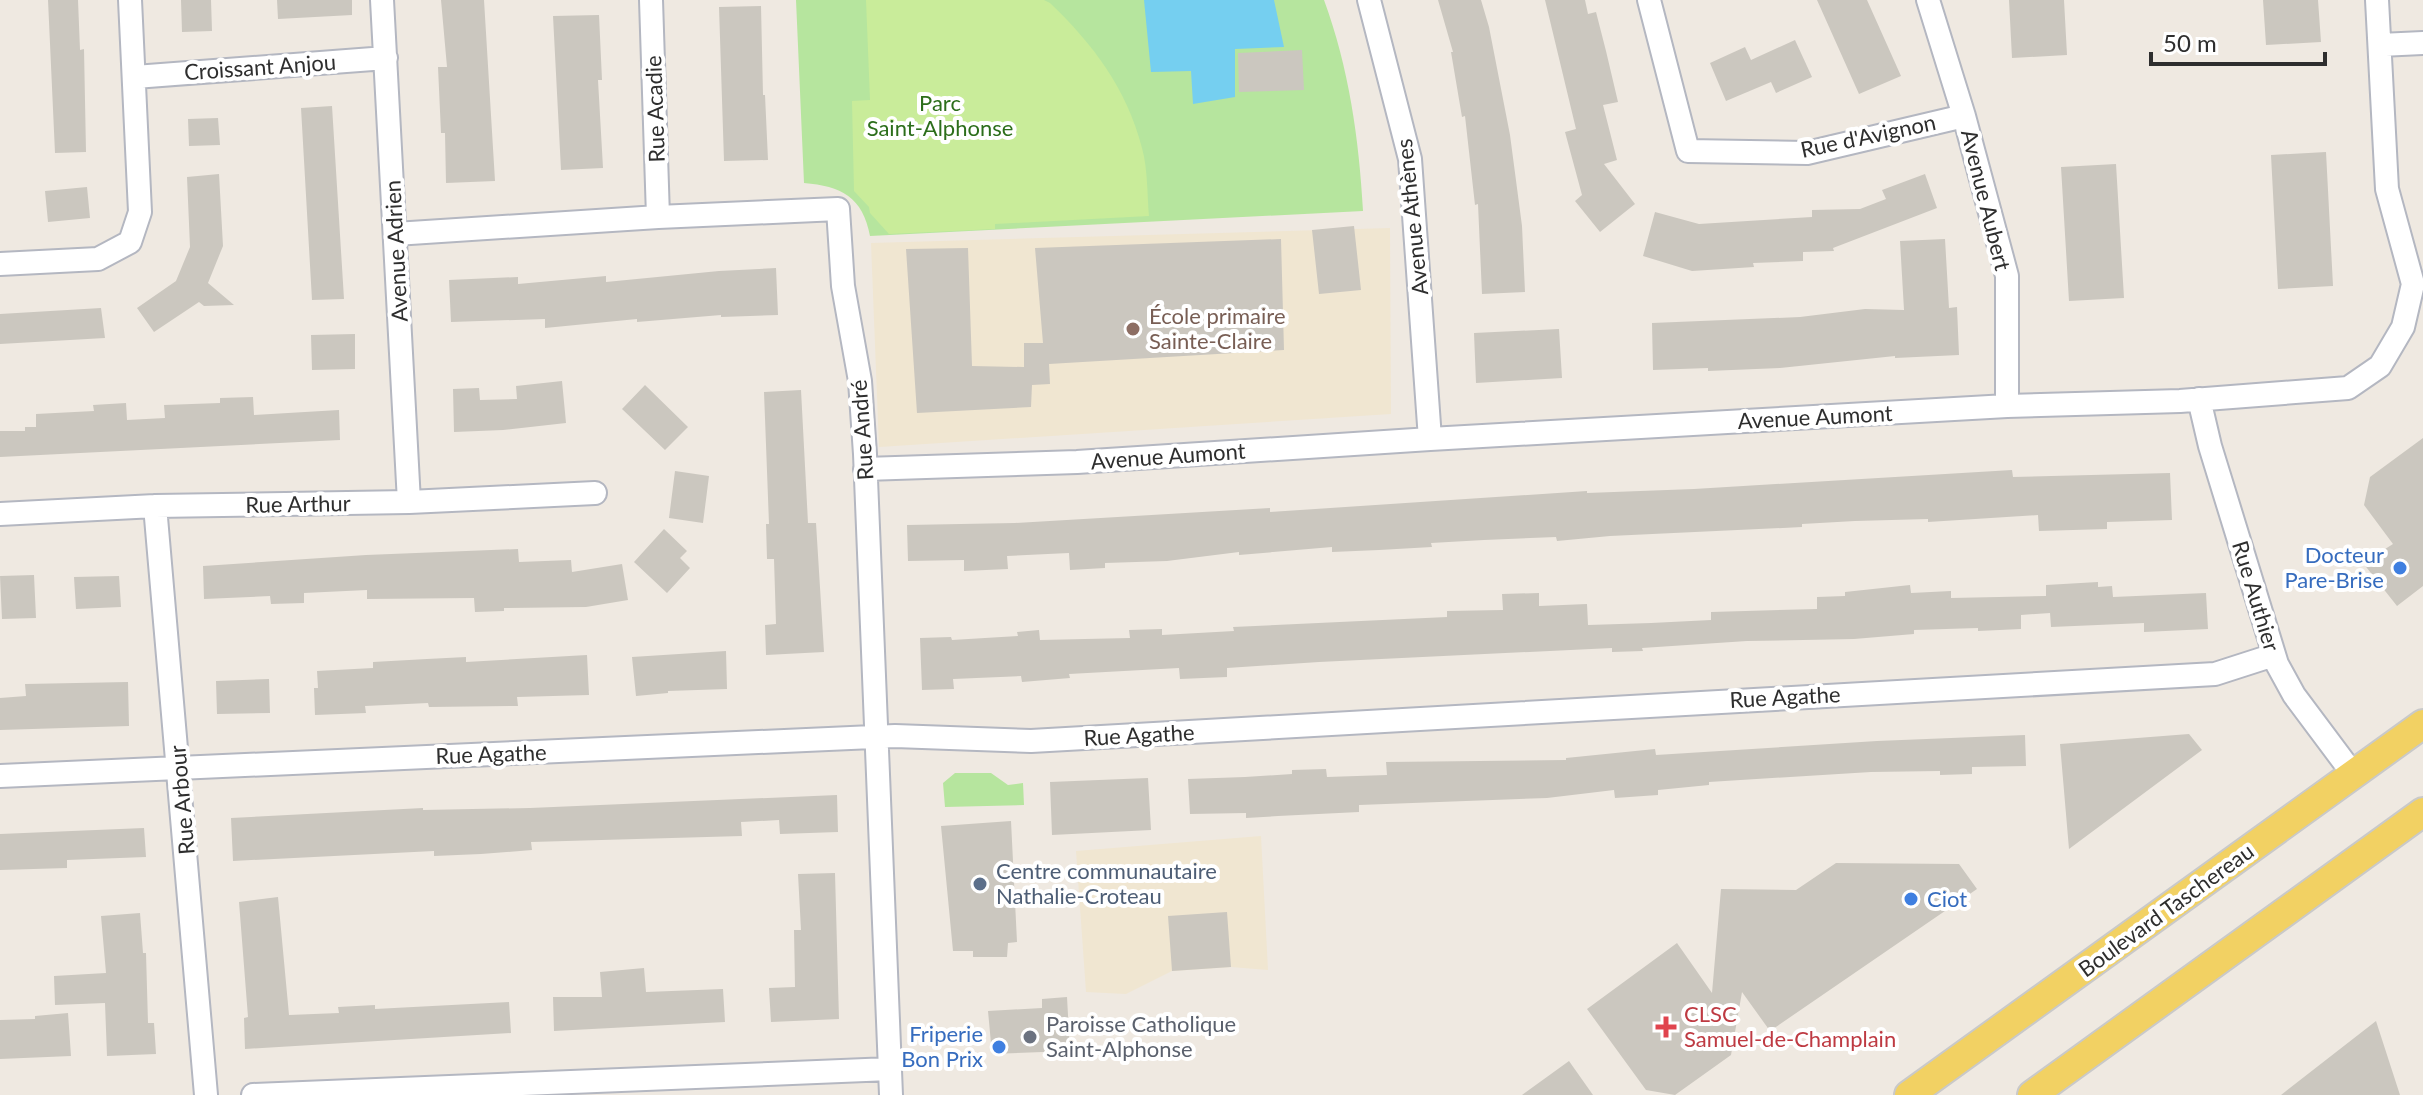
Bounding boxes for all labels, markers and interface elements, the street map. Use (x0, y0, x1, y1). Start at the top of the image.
scale bar (2151, 16, 2325, 66)
text: 50 m (2163, 28, 2217, 57)
street label: Croissant Anjou (183, 48, 337, 85)
street label: Rue Acadie (639, 55, 670, 163)
park label: Parc Saint-Alphonse (867, 89, 1013, 141)
street label: Rue d'Avignon (1798, 108, 1938, 163)
street label: Avenue Aubert (1956, 127, 2017, 273)
street label: Avenue Athènes (1390, 137, 1433, 297)
street label: Avenue Adrien (378, 179, 413, 323)
place label: École primaire Sainte-Claire (1149, 302, 1286, 354)
marker: École primaire Sainte-Claire (1124, 320, 1142, 338)
street label: Rue André (845, 379, 878, 481)
street label: Avenue Aumont (1737, 399, 1893, 434)
street label: Avenue Aumont (1090, 437, 1246, 474)
street label: Rue Arthur (245, 489, 351, 518)
street label: Rue Authier (2227, 537, 2286, 654)
place label: Docteur Pare-Brise (2284, 541, 2384, 593)
marker: Docteur Pare-Brise (2391, 559, 2409, 577)
street label: Rue Agathe (1729, 680, 1841, 713)
street label: Rue Agathe (1083, 718, 1195, 751)
street label: Rue Agathe (435, 738, 547, 769)
street label: Rue Arbour (163, 744, 200, 856)
street label: Boulevard Taschereau (2073, 837, 2259, 982)
place label: Centre communautaire Nathalie-Croteau (996, 857, 1217, 909)
marker: Centre communautaire Nathalie-Croteau (971, 875, 989, 893)
place label: Ciot (1927, 885, 1967, 912)
marker: Ciot (1902, 890, 1920, 908)
place label: CLSC Samuel-de-Champlain (1684, 1000, 1896, 1052)
place label: Paroisse Catholique Saint-Alphonse (1046, 1010, 1236, 1062)
marker: CLSC Samuel-de-Champlain (1655, 1016, 1677, 1038)
place label: Friperie Bon Prix (901, 1020, 983, 1072)
marker: Paroisse Catholique Saint-Alphonse (1021, 1028, 1039, 1046)
marker: Friperie Bon Prix (990, 1038, 1008, 1056)

